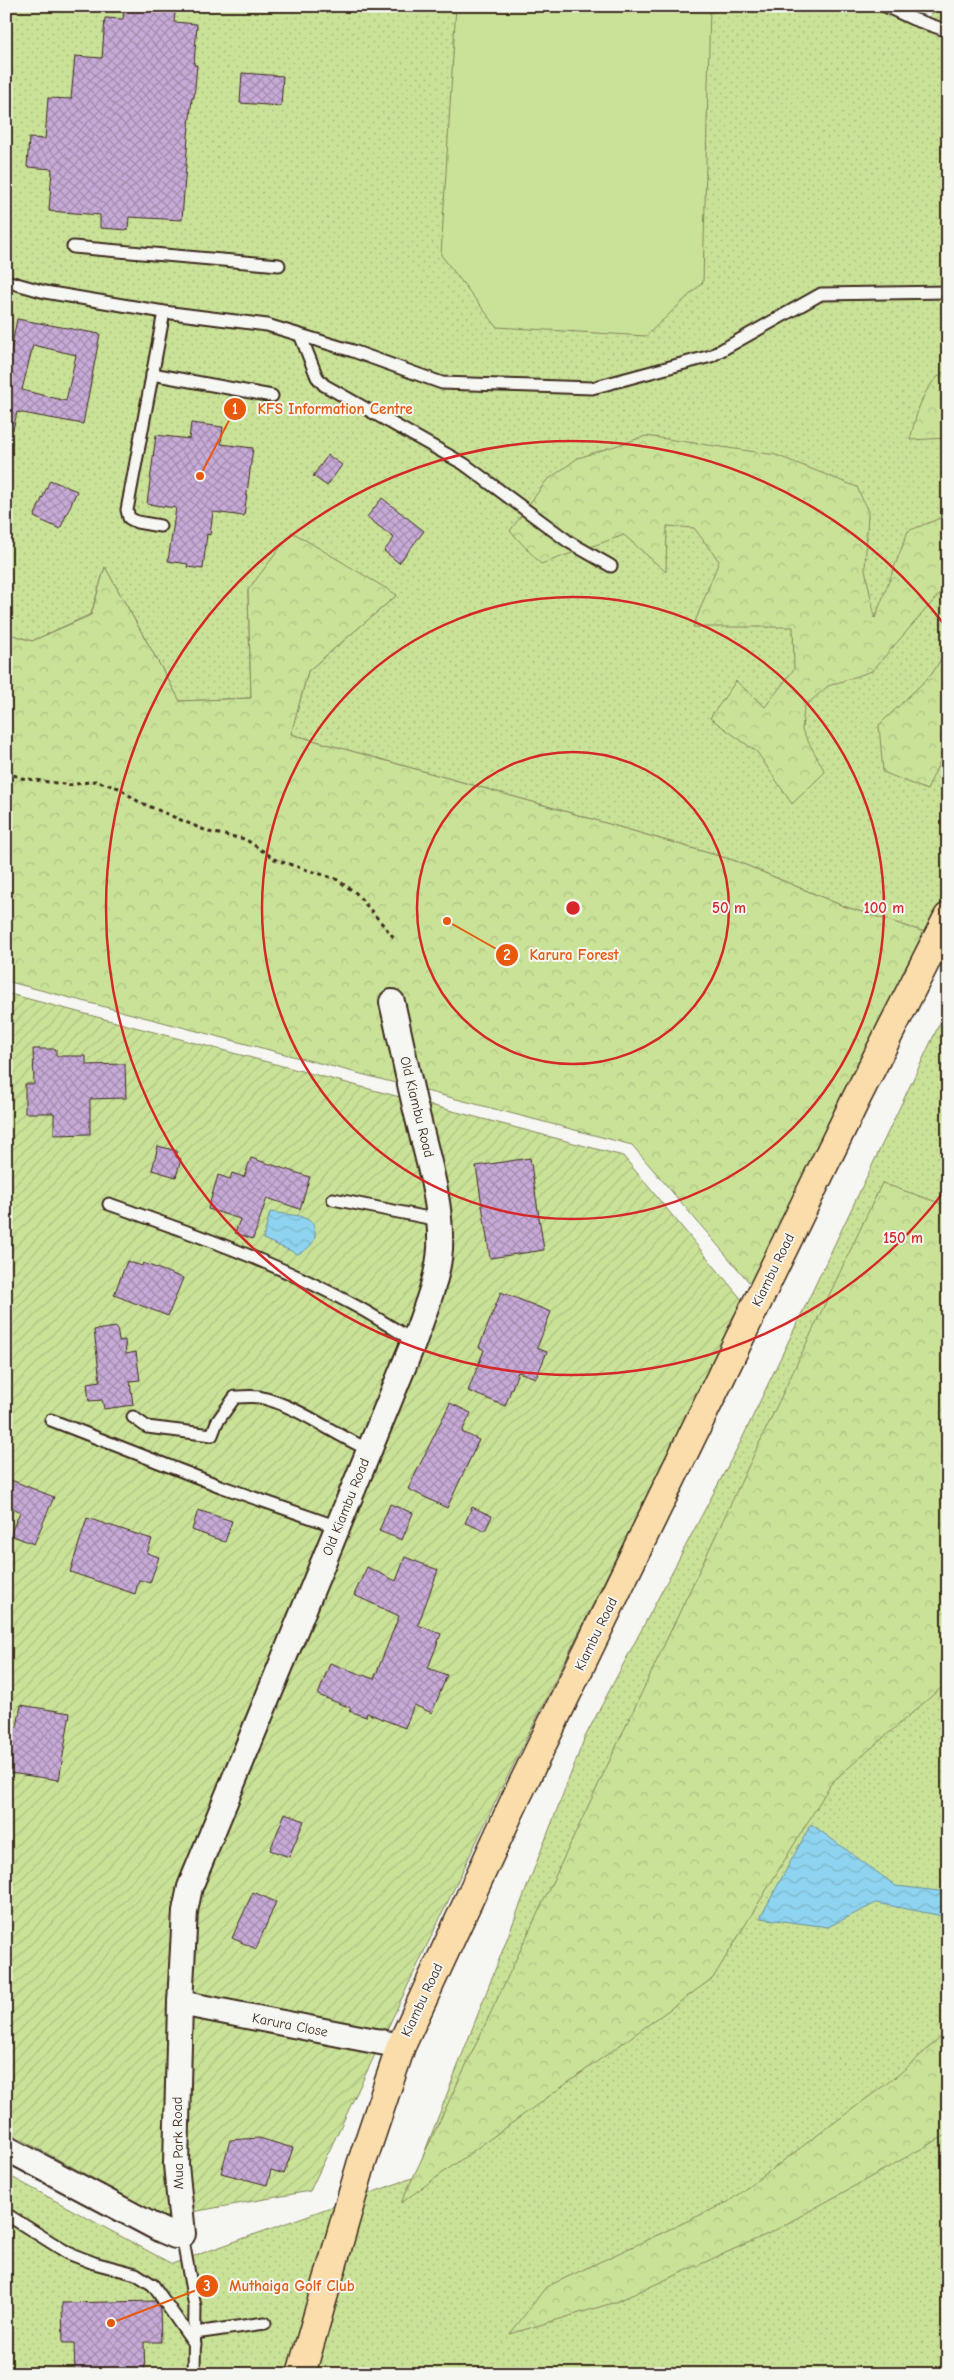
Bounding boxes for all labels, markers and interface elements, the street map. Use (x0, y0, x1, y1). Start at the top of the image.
callout: KFS Information Centre (223, 394, 423, 424)
text: 1 (232, 400, 238, 418)
text: KFS Information Centre (258, 400, 413, 418)
centre of rings (564, 899, 582, 917)
text: 50 m (712, 899, 746, 917)
text: 100 m (864, 899, 904, 917)
callout: Karura Forest (495, 940, 629, 970)
text: 2 (503, 946, 511, 964)
text: Karura Forest (529, 946, 620, 964)
street label: Old Kiambu Road (396, 1055, 438, 1159)
text: 150 m (883, 1229, 923, 1247)
street label: Kiambu Road (748, 1231, 798, 1309)
street label: Old Kiambu Road (319, 1456, 373, 1558)
street label: Kiambu Road (571, 1595, 621, 1673)
street label: Kiambu Road (398, 1960, 446, 2040)
street label: Karura Close (251, 2009, 329, 2041)
street label: Mua Park Road (169, 2097, 187, 2189)
callout: Muthaiga Golf Club (195, 2271, 365, 2301)
text: 3 (203, 2277, 211, 2295)
text: Muthaiga Golf Club (229, 2277, 355, 2295)

